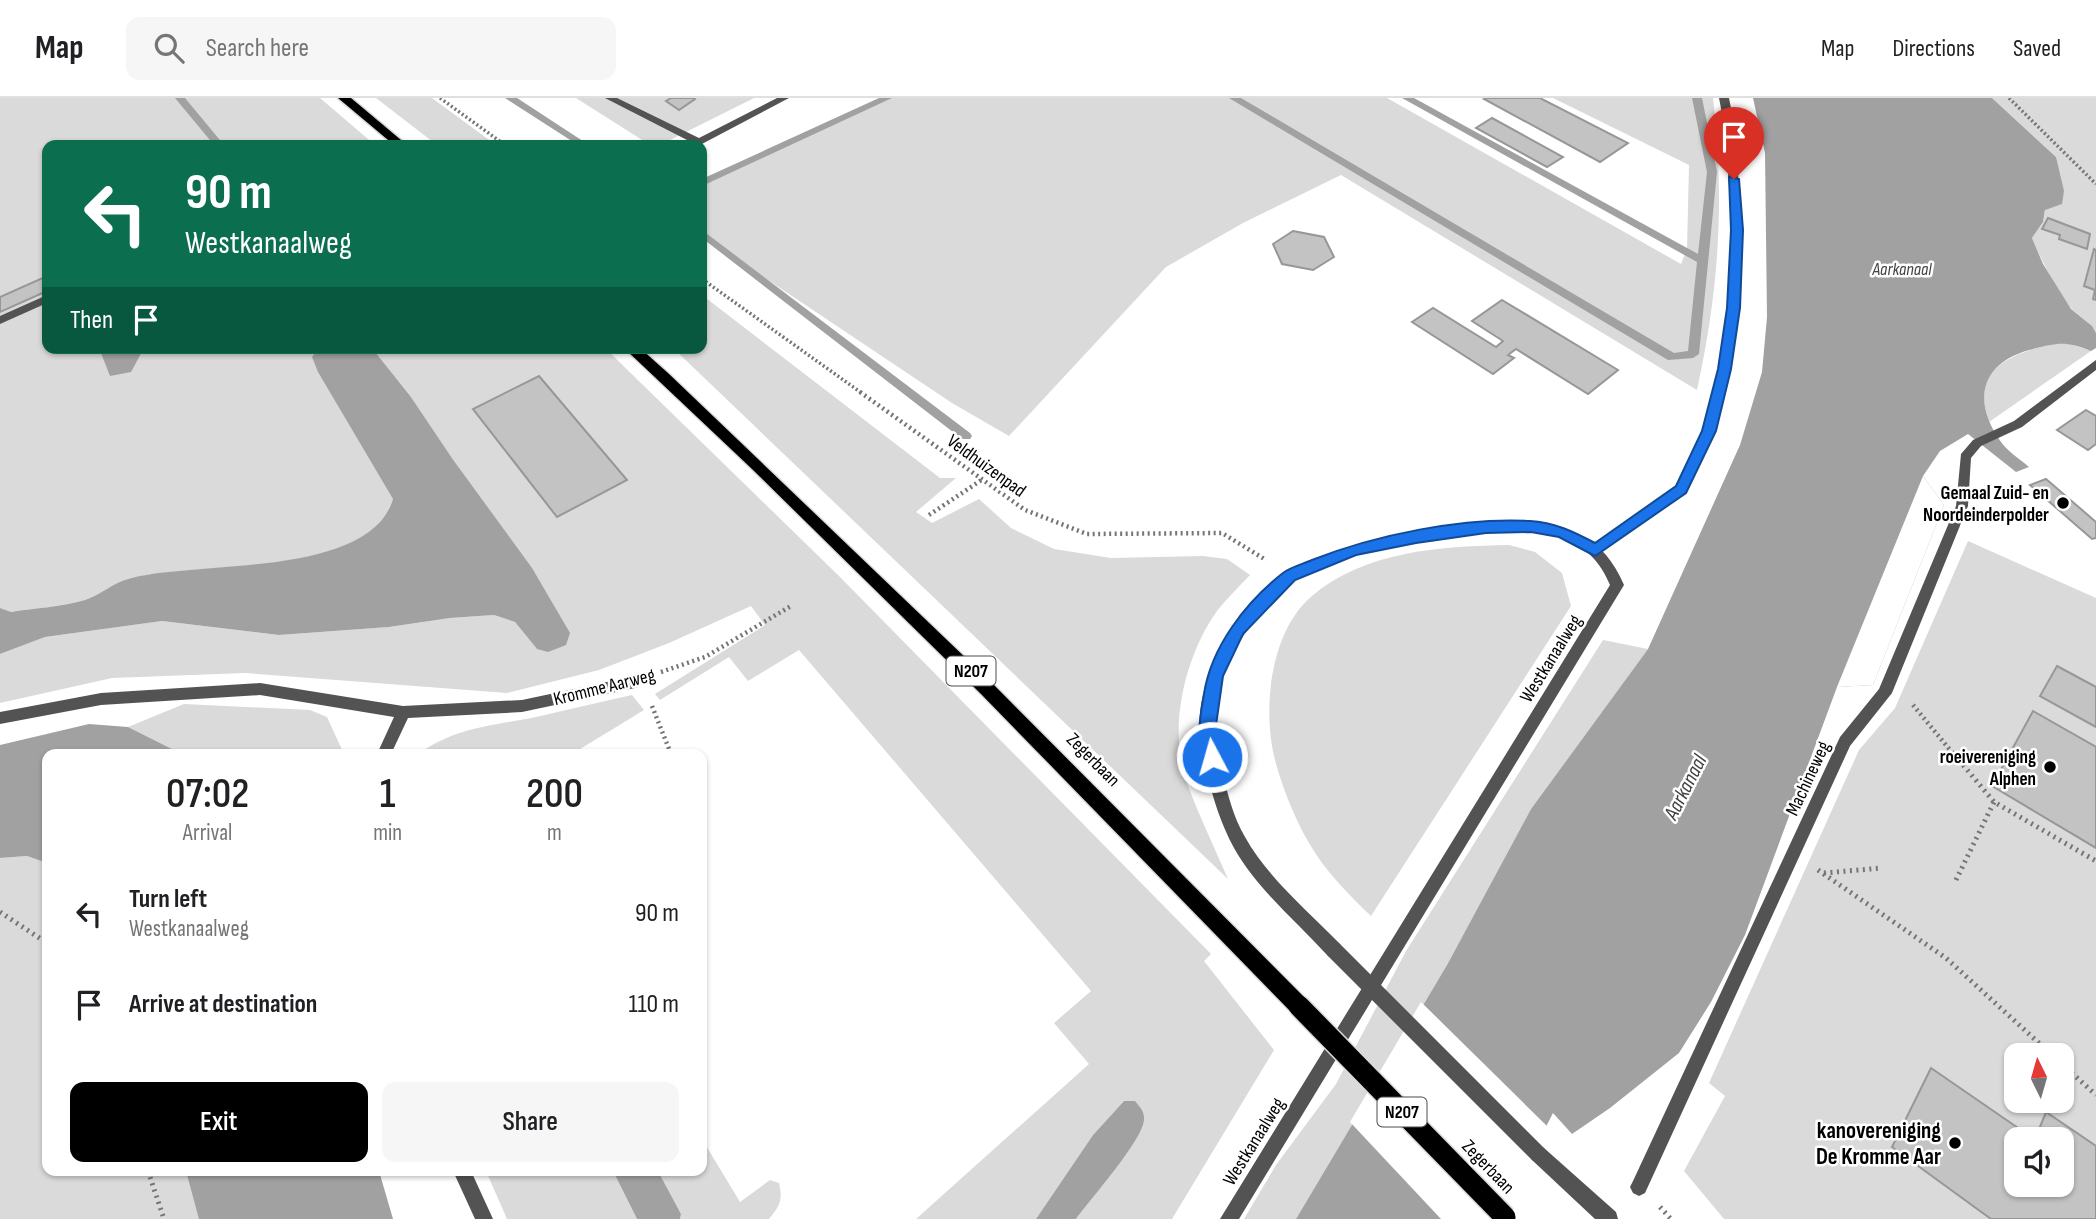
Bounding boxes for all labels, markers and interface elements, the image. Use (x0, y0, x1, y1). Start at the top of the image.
search box (126, 17, 616, 80)
text: Map (35, 28, 84, 68)
icon: search (150, 29, 188, 67)
text: Search here (206, 33, 309, 64)
text: Map (1821, 34, 1854, 63)
text: Directions (1892, 34, 1975, 63)
text: Saved (2013, 34, 2061, 63)
pin (1704, 107, 1764, 179)
icon: arrive (1715, 118, 1753, 156)
text: 90 m (185, 164, 272, 223)
icon: left (70, 168, 161, 259)
text: Westkanaalweg (185, 224, 352, 263)
water label: Aarkanaal (1871, 259, 1932, 280)
icon: arrive (127, 301, 165, 339)
text: Then (70, 305, 113, 336)
street label: Veldhuizenpad (942, 430, 1030, 503)
place label: Gemaal Zuid- en Noordeinderpolder (1923, 482, 2049, 527)
marker: Gemaal Zuid- en Noordeinderpolder (2055, 495, 2071, 511)
street label: Westkanaalweg (1515, 610, 1587, 707)
road number: N207 (946, 656, 996, 686)
street label: Kromme Aarweg (551, 664, 658, 711)
position arrow (1175, 720, 1249, 794)
street label: Zegerbaan (1061, 728, 1125, 792)
street label: Machineweg (1781, 737, 1836, 819)
place label: roeivereniging Alphen (1940, 746, 2036, 791)
water label: Aarkanaal (1658, 750, 1713, 825)
marker: roeivereniging Alphen (2042, 759, 2058, 775)
text: 07:02 (166, 769, 249, 820)
text: 1 (380, 769, 395, 820)
text: 200 (526, 769, 583, 820)
text: Arrival (183, 819, 232, 847)
text: min (373, 819, 402, 847)
text: m (547, 819, 562, 847)
text: Turn left (129, 884, 207, 915)
icon: left (70, 895, 108, 933)
text: 90 m (635, 898, 679, 929)
text: Westkanaalweg (129, 915, 249, 943)
icon: arrive (70, 986, 108, 1024)
text: Arrive at destination (129, 989, 317, 1020)
text: 110 m (628, 989, 679, 1020)
north arrow (2004, 1043, 2074, 1113)
map controls (2004, 1043, 2074, 1197)
button: Exit (70, 1082, 368, 1162)
button: Share (382, 1082, 679, 1162)
street label: Westkanaalweg (1218, 1093, 1290, 1190)
road number: N207 (1378, 1098, 1426, 1126)
place label: kanovereniging De Kromme Aar (1816, 1117, 1941, 1171)
button: sound (2004, 1127, 2074, 1197)
street label: Zegerbaan (1457, 1135, 1519, 1199)
marker: kanovereniging De Kromme Aar (1947, 1135, 1963, 1151)

